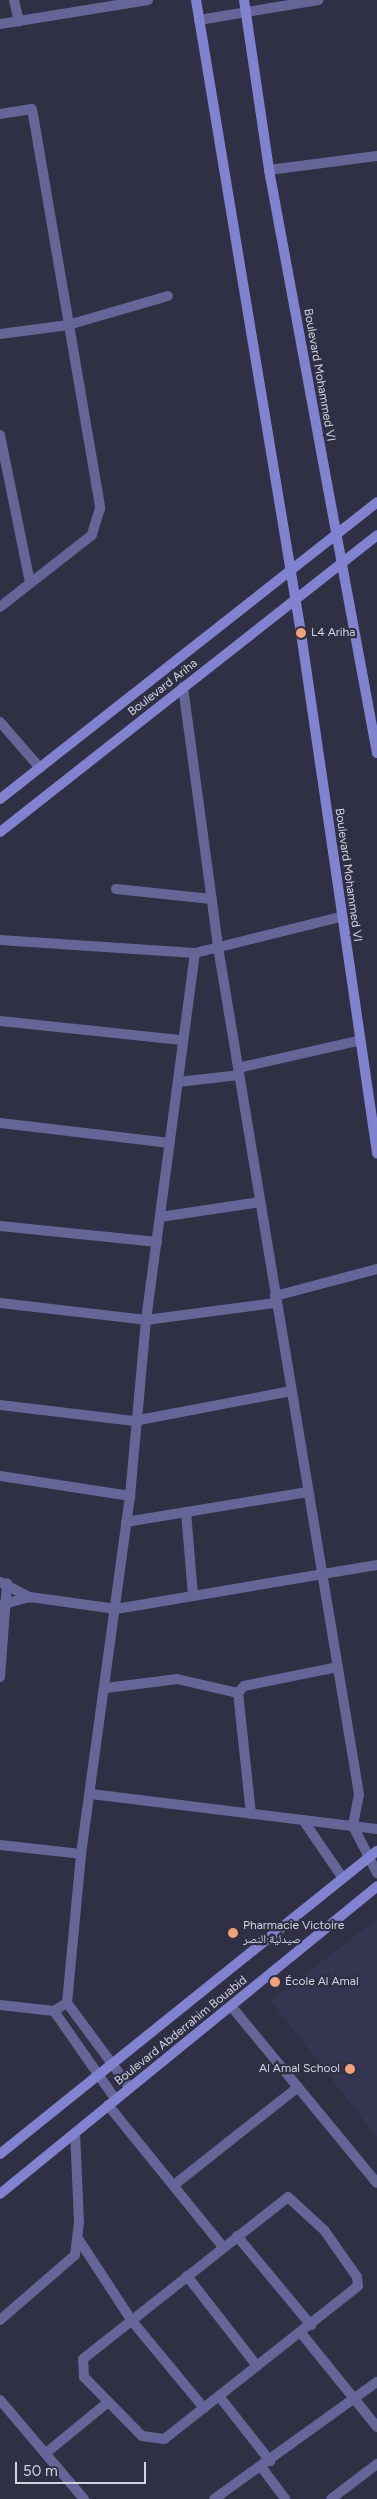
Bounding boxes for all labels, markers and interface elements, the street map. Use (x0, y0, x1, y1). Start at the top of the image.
street label: Boulevard Mohammed VI (300, 307, 338, 443)
place label: L4 Ariha (311, 626, 355, 640)
marker: L4 Ariha (295, 627, 307, 639)
street label: Boulevard Ariha (125, 656, 201, 720)
street label: Boulevard Mohammed VI (331, 807, 365, 943)
place label: Pharmacie Victoire صيدلية النصر (243, 1919, 344, 1947)
marker: Pharmacie Victoire صيدلية النصر (227, 1927, 239, 1939)
street label: Boulevard Abderrahim Bouabid (112, 1973, 250, 2089)
place label: École Al Amal (285, 1975, 359, 1989)
marker: École Al Amal (269, 1976, 281, 1988)
place label: Al Amal School (259, 2062, 340, 2076)
marker: Al Amal School (344, 2063, 356, 2075)
scale bar (18, 2452, 149, 2484)
text: 50 m (23, 2462, 58, 2480)

